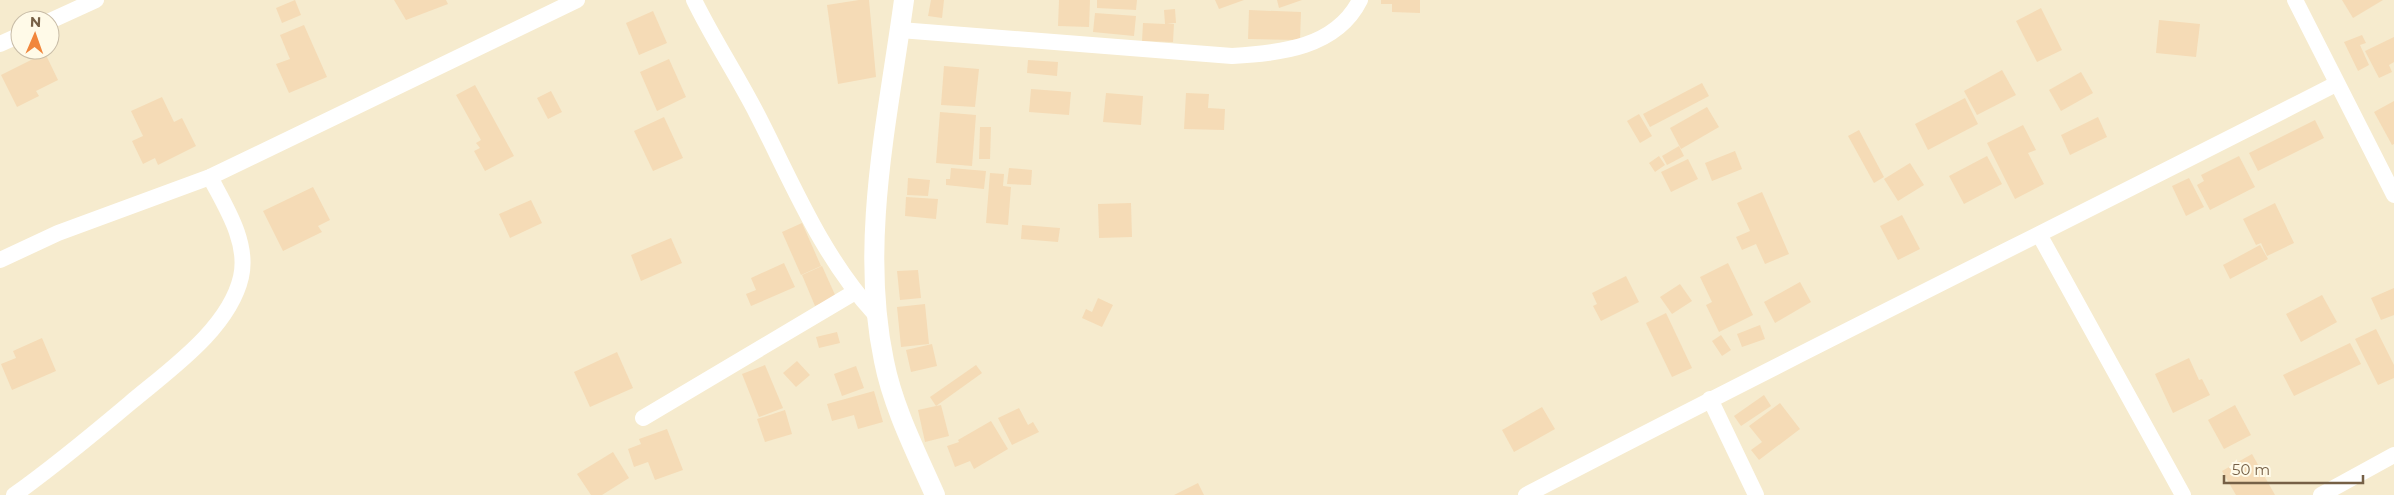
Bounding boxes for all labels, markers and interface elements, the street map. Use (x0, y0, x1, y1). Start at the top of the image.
north arrow (10, 10, 60, 60)
text: N (29, 13, 41, 31)
scale bar (2224, 452, 2363, 484)
text: 50 m (2232, 460, 2270, 479)

